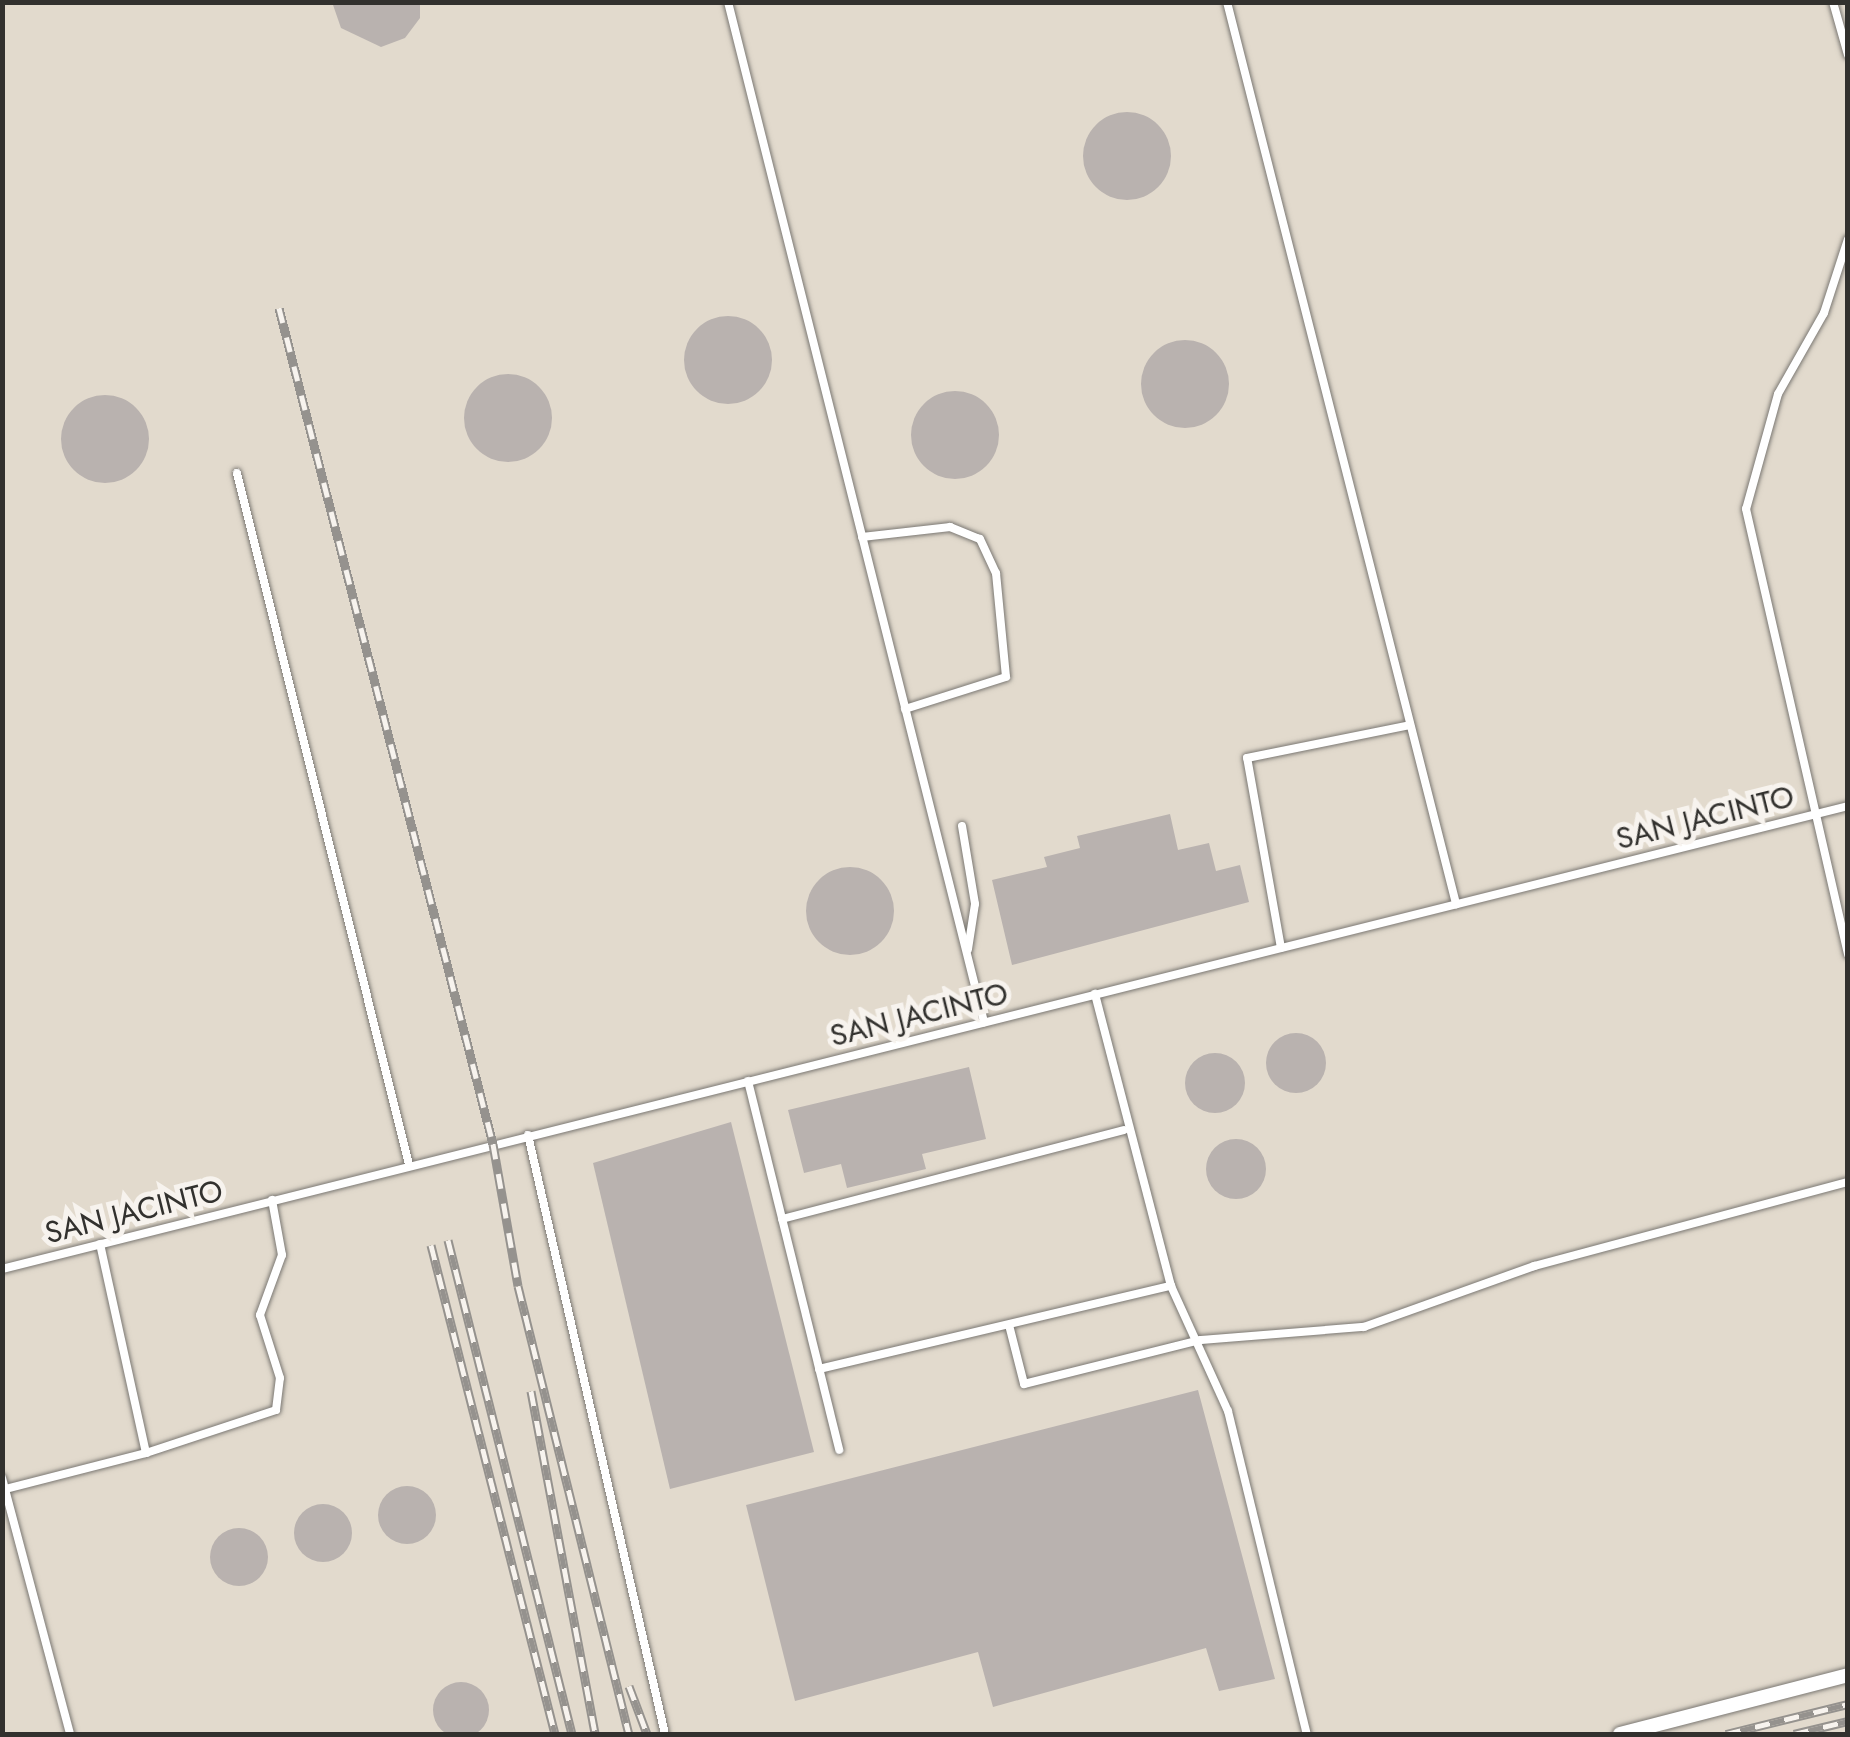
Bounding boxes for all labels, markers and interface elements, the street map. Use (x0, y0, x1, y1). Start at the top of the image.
street label: SAN JACINTO (1612, 779, 1798, 857)
street label: SAN JACINTO (826, 976, 1012, 1054)
street label: SAN JACINTO (41, 1173, 227, 1251)

